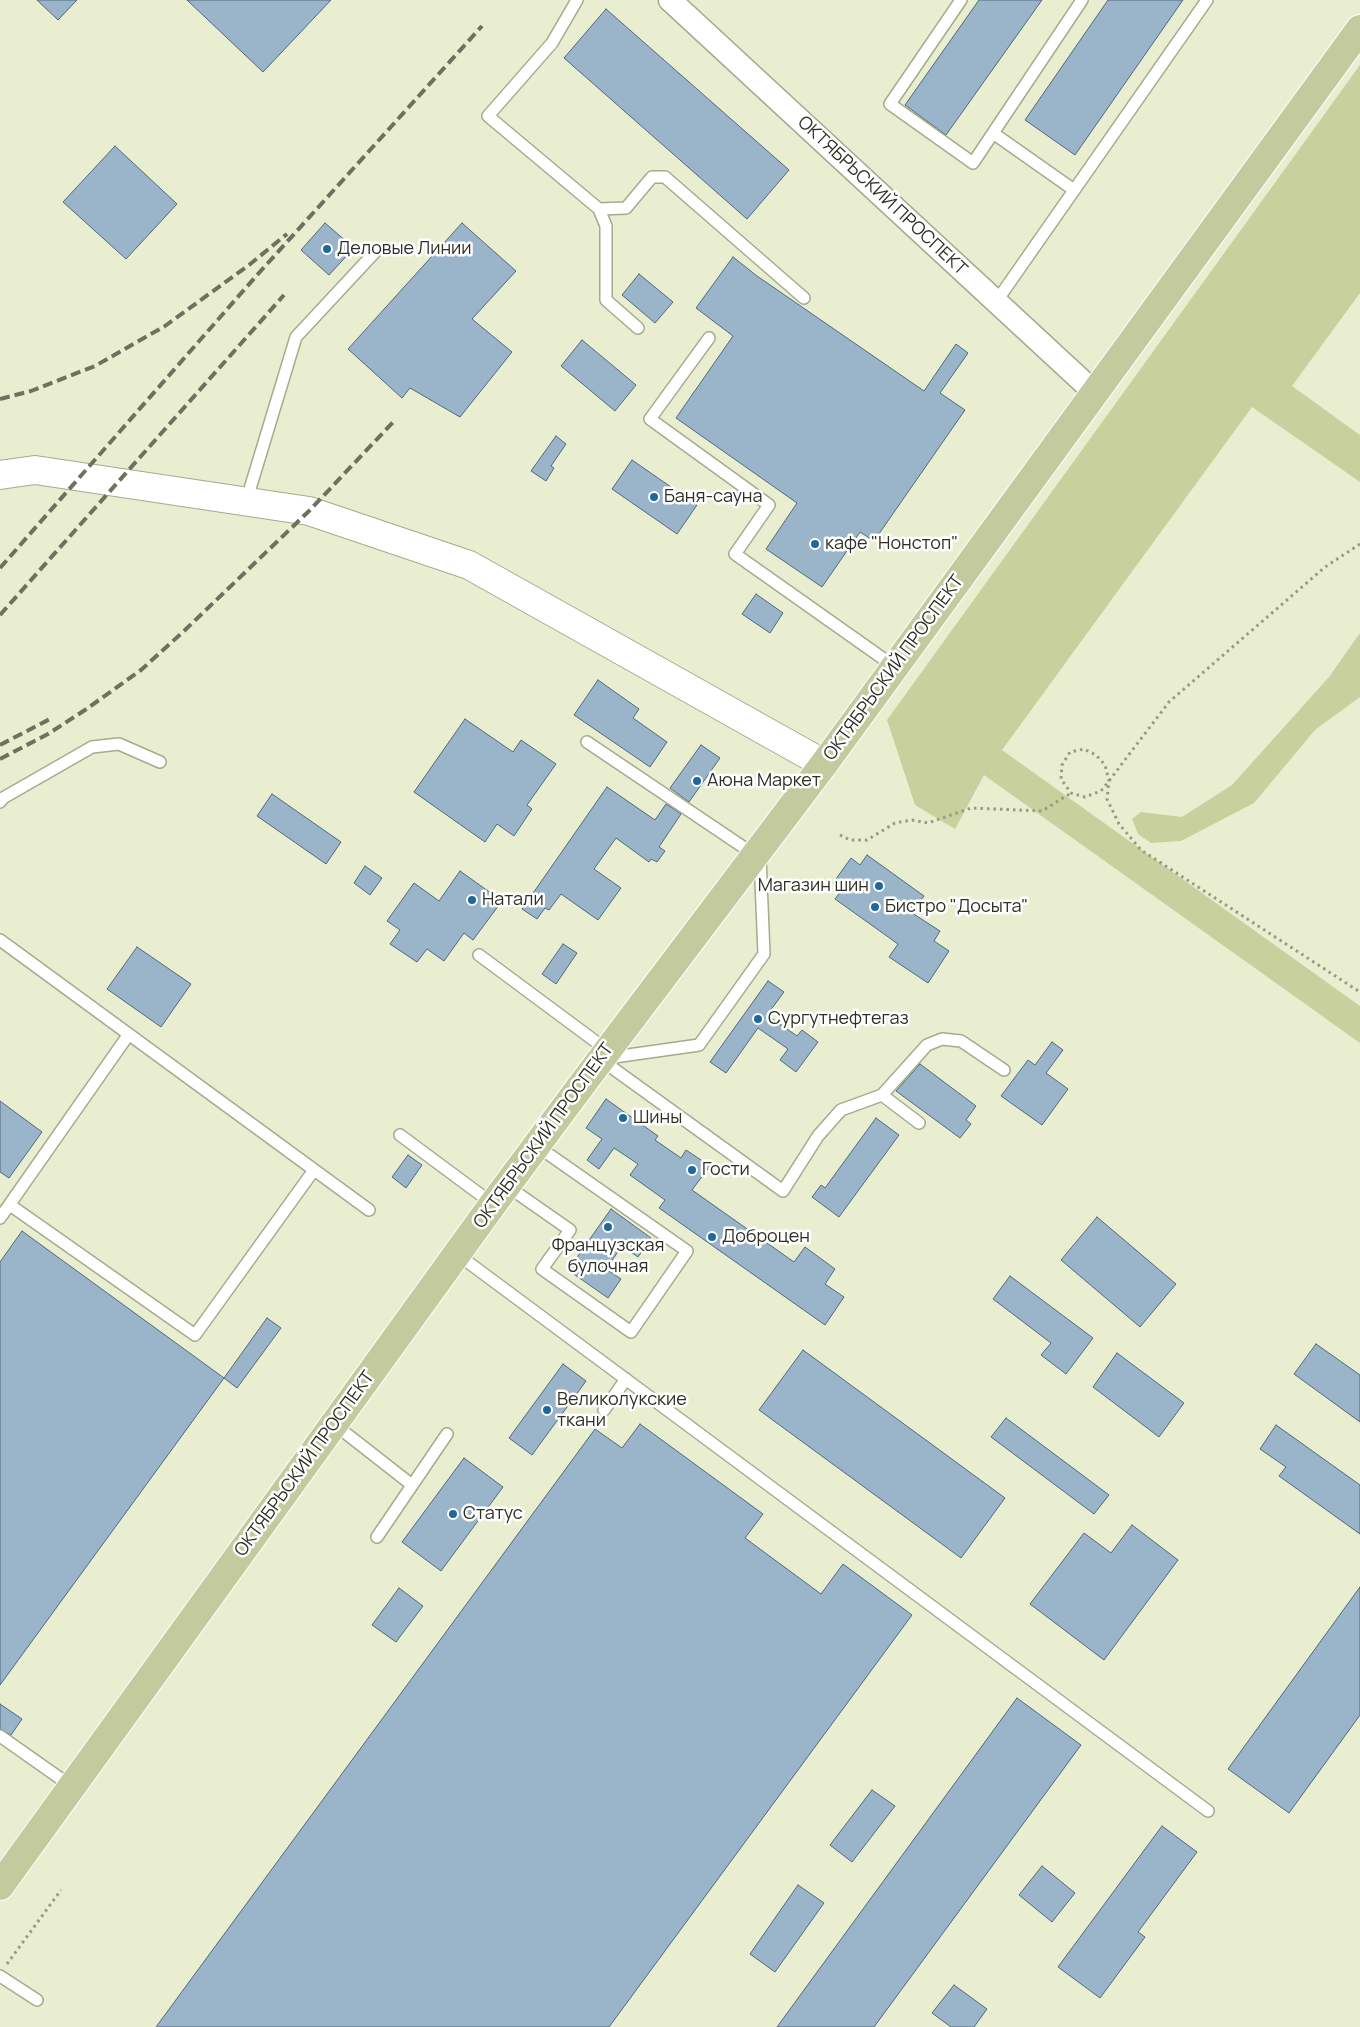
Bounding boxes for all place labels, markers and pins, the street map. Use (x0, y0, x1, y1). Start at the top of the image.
place label: Деловые Линии (337, 238, 472, 260)
marker: Деловые Линии (321, 243, 333, 255)
place label: Баня-сауна (664, 486, 763, 508)
marker: Баня-сауна (648, 491, 660, 503)
place label: кафе "Нонстоп" (825, 533, 958, 555)
marker: кафе "Нонстоп" (809, 538, 821, 550)
place label: Аюна Маркет (707, 770, 821, 792)
marker: Аюна Маркет (691, 775, 703, 787)
place label: Магазин шин (758, 875, 869, 897)
marker: Магазин шин (873, 880, 885, 892)
place label: Натали (482, 889, 544, 911)
marker: Натали (466, 894, 478, 906)
place label: Бистро "Досыта" (885, 896, 1028, 918)
marker: Бистро "Досыта" (869, 901, 881, 913)
place label: Сургутнефтегаз (768, 1008, 909, 1030)
marker: Сургутнефтегаз (752, 1013, 764, 1025)
place label: Шины (633, 1107, 682, 1129)
marker: Шины (617, 1112, 629, 1124)
place label: Гости (702, 1159, 750, 1181)
marker: Гости (686, 1164, 698, 1176)
marker: Французская булочная (602, 1221, 614, 1233)
place label: Доброцен (722, 1226, 810, 1248)
marker: Доброцен (706, 1231, 718, 1243)
place label: Французская булочная (552, 1235, 664, 1278)
place label: Великолукские ткани (557, 1389, 687, 1432)
marker: Великолукские ткани (541, 1404, 553, 1416)
place label: Статус (463, 1503, 523, 1525)
marker: Статус (447, 1508, 459, 1520)

